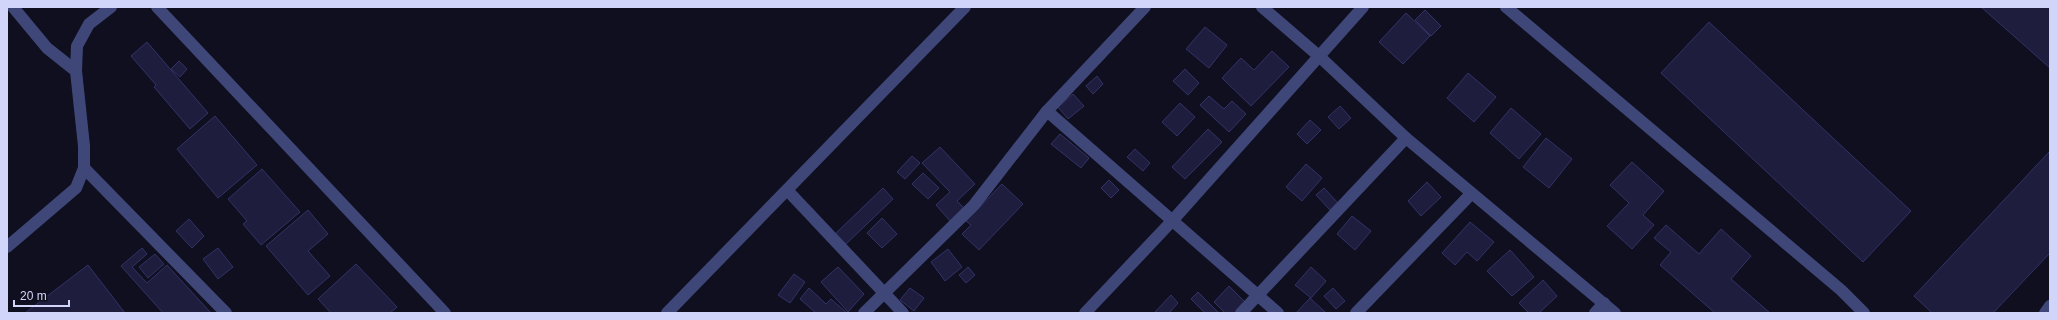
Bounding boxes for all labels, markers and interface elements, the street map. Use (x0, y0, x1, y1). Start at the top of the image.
scale bar (14, 282, 69, 308)
text: 20 m (20, 289, 47, 303)

